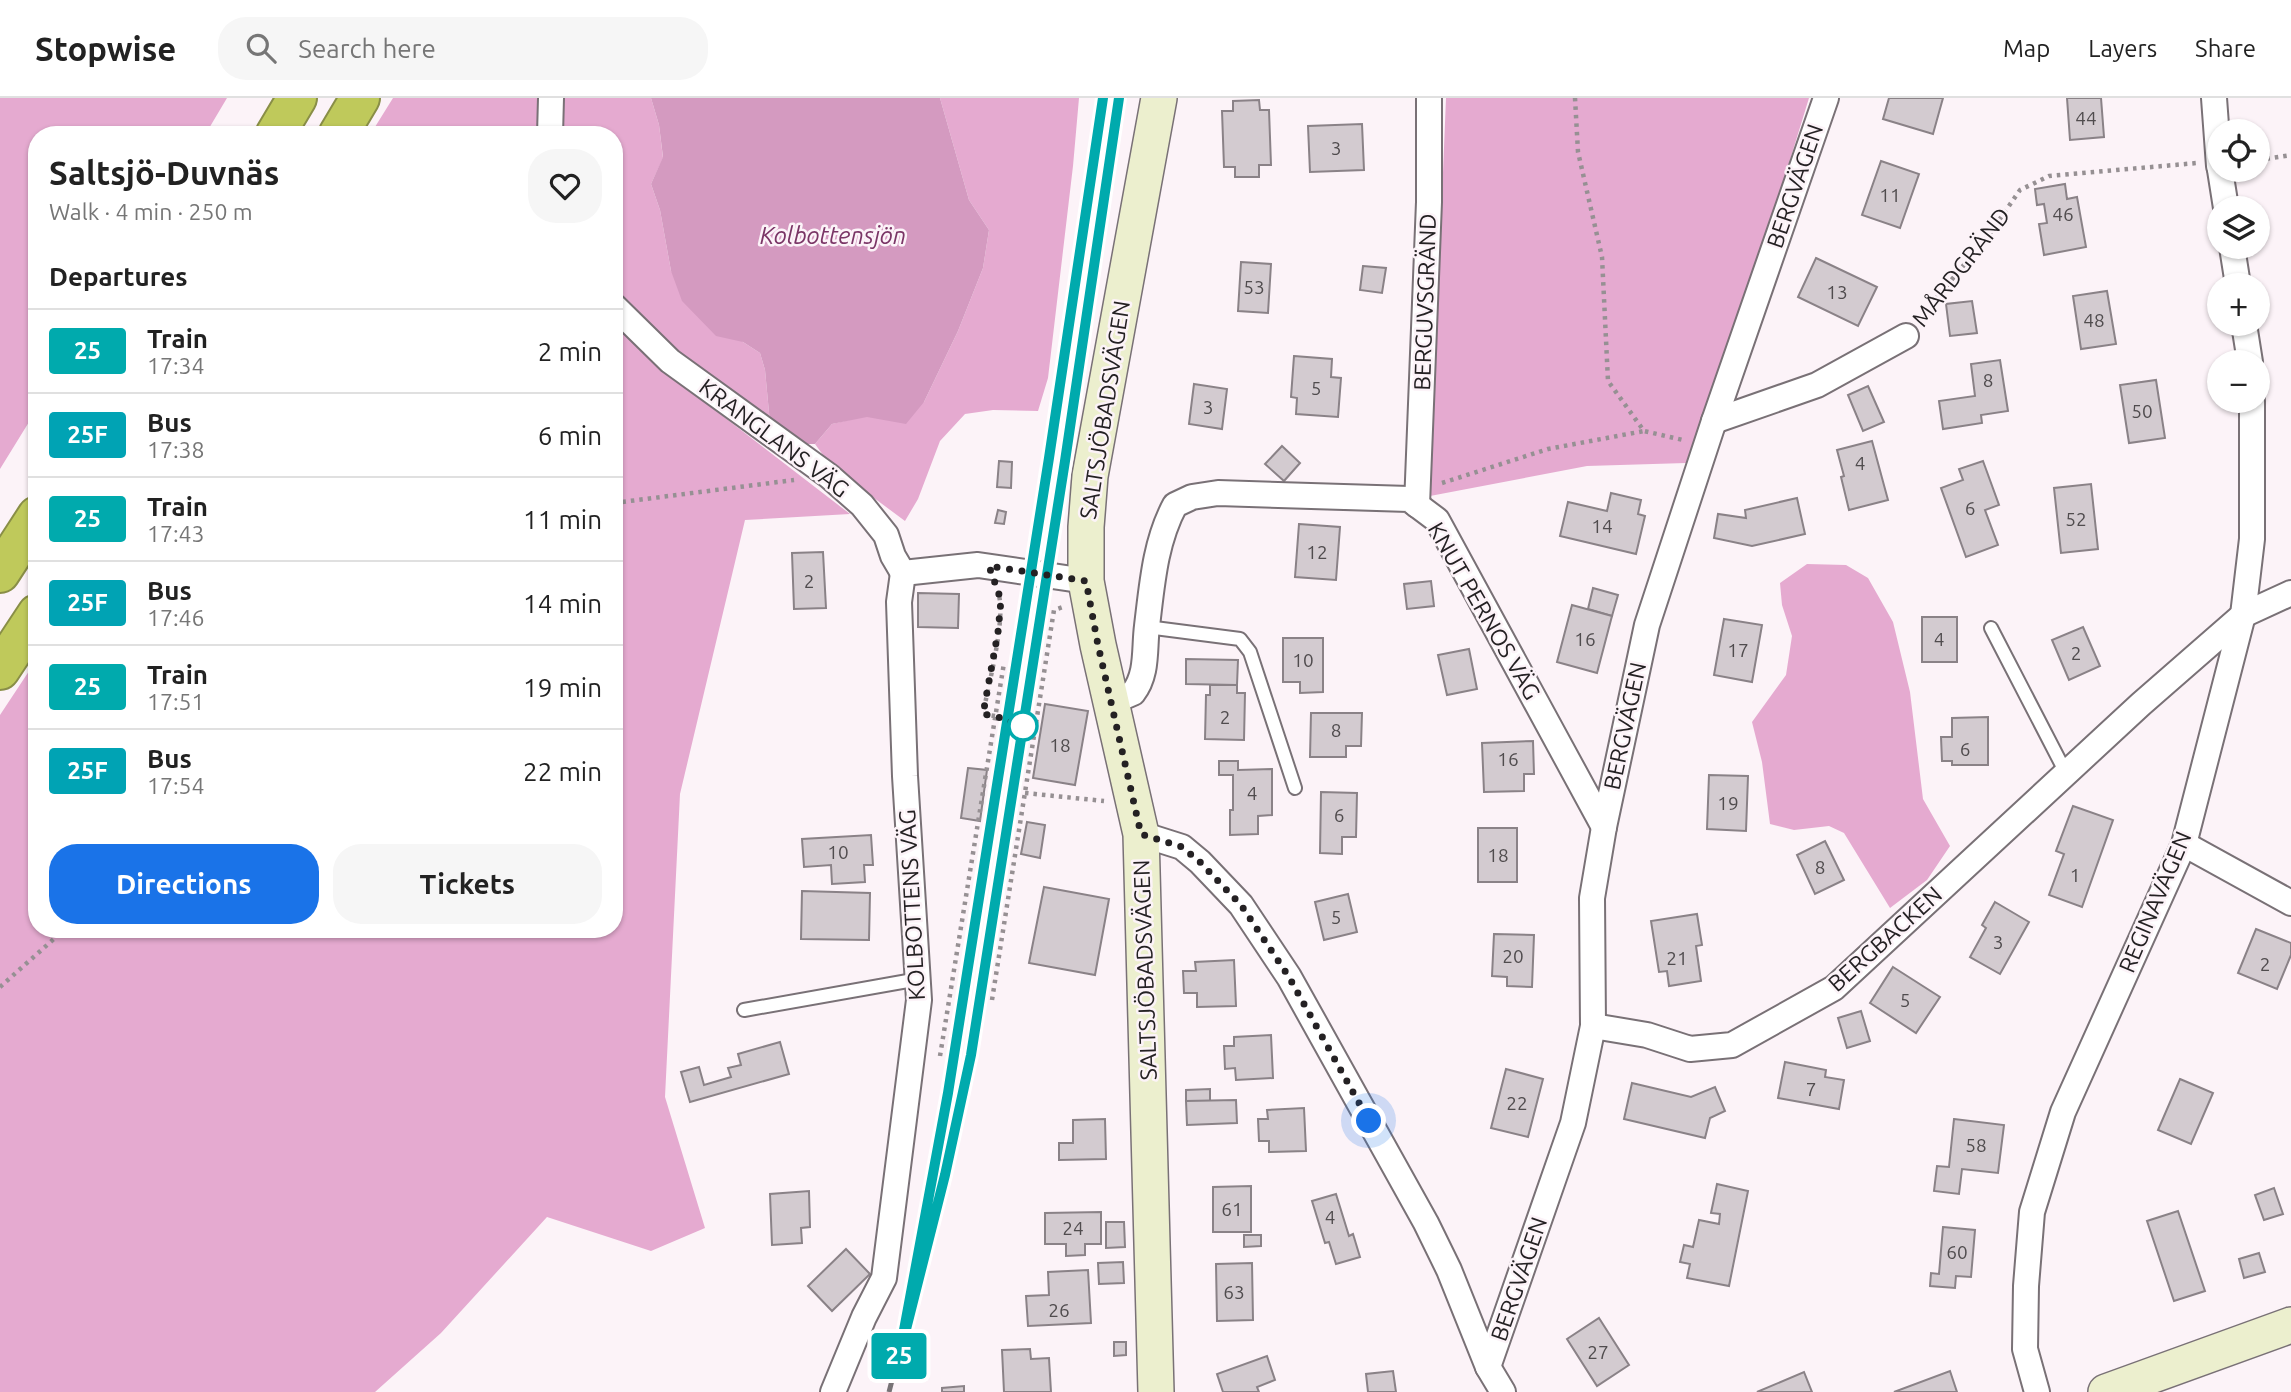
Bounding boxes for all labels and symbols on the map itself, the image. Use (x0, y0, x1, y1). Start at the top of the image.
house number: 44 (2075, 107, 2097, 129)
street label: BERGVÄGEN (1762, 121, 1827, 251)
house number: 3 (1331, 137, 1341, 159)
house number: 11 (1879, 184, 1901, 206)
street label: MÅRDGRÄND (1907, 202, 2015, 331)
house number: 46 (2052, 203, 2074, 225)
street label: BERGUVSGRÄND (1409, 213, 1440, 391)
water label: Kolbottensjön (760, 222, 906, 249)
house number: 53 (1243, 276, 1265, 298)
house number: 13 (1826, 281, 1848, 303)
street label: SALTSJÖBADSVÄGEN (1075, 299, 1134, 521)
house number: 48 (2083, 309, 2105, 331)
house number: 8 (1983, 369, 1993, 391)
street label: KRANGLANS VÄG (695, 373, 854, 502)
house number: 5 (1311, 377, 1321, 399)
house number: 3 (1203, 396, 1213, 418)
house number: 50 (2131, 400, 2153, 422)
house number: 4 (1855, 452, 1865, 474)
house number: 6 (1965, 497, 1975, 519)
house number: 52 (2065, 508, 2087, 530)
house number: 14 (1591, 515, 1613, 537)
street label: KNUT PERNOS VÄG (1424, 518, 1545, 704)
house number: 12 (1306, 541, 1328, 563)
house number: 2 (804, 570, 814, 592)
house number: 16 (1574, 628, 1596, 650)
house number: 4 (1934, 628, 1944, 650)
house number: 17 (1727, 639, 1749, 661)
house number: 2 (2071, 642, 2081, 664)
house number: 10 (1292, 649, 1314, 671)
street label: BERGVÄGEN (1599, 660, 1650, 792)
house number: 2 (1220, 706, 1230, 728)
unlabelled marker (1008, 711, 1038, 741)
house number: 8 (1331, 719, 1341, 741)
house number: 18 (1049, 734, 1071, 756)
house number: 6 (1960, 738, 1970, 760)
house number: 16 (1497, 748, 1519, 770)
house number: 4 (1247, 782, 1257, 804)
house number: 19 (1717, 792, 1739, 814)
house number: 6 (1334, 804, 1344, 826)
street label: KOLBOTTENS VÄG (894, 809, 929, 1001)
street label: REGINAVÄGEN (2114, 827, 2196, 976)
house number: 10 (827, 841, 849, 863)
house number: 18 (1487, 844, 1509, 866)
house number: 8 (1815, 856, 1825, 878)
street label: SALTSJÖBADSVÄGEN (1128, 859, 1161, 1081)
house number: 1 (2070, 864, 2080, 886)
street label: BERGBACKEN (1823, 881, 1946, 996)
house number: 5 (1331, 906, 1341, 928)
house number: 3 (1993, 931, 2003, 953)
house number: 20 (1502, 945, 1524, 967)
house number: 21 (1666, 947, 1688, 969)
house number: 2 (2260, 953, 2270, 975)
house number: 5 (1900, 989, 1910, 1011)
house number: 7 (1806, 1078, 1816, 1100)
house number: 22 (1506, 1092, 1528, 1114)
your location (1351, 1103, 1386, 1138)
house number: 58 (1965, 1134, 1987, 1156)
house number: 61 (1221, 1198, 1243, 1220)
house number: 4 (1325, 1206, 1335, 1228)
street label: BERGVÄGEN (1486, 1214, 1551, 1344)
house number: 24 (1062, 1217, 1084, 1239)
house number: 60 (1946, 1241, 1968, 1263)
house number: 63 (1223, 1281, 1245, 1303)
house number: 26 (1048, 1299, 1070, 1321)
line badge: 25 (867, 1333, 930, 1379)
house number: 27 (1587, 1341, 1609, 1363)

